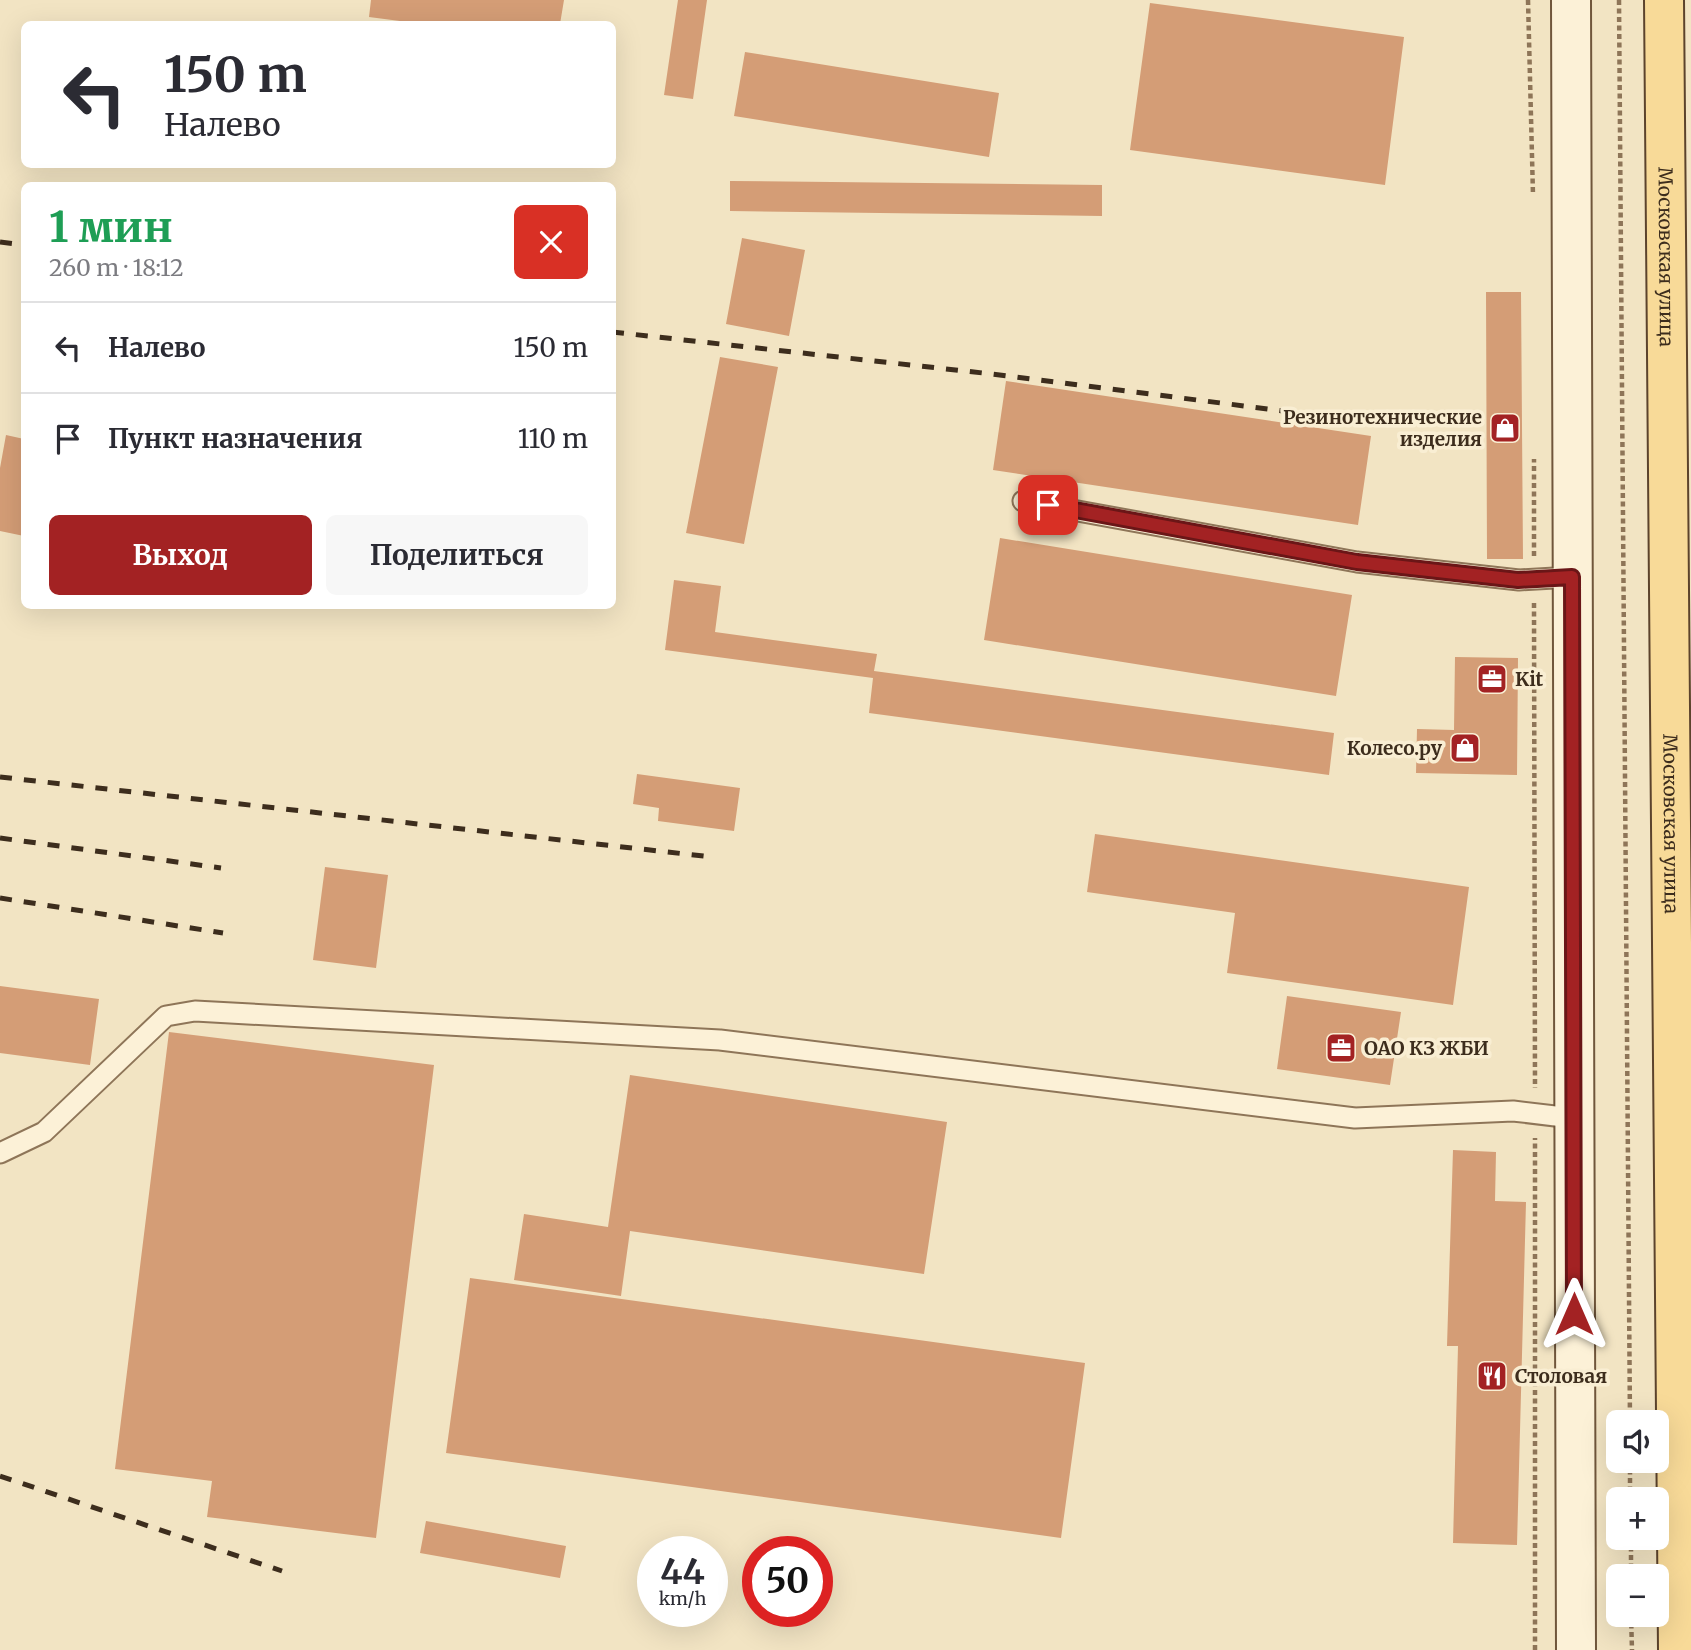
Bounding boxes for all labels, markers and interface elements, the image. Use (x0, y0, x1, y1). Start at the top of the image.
text: 150 m (164, 44, 307, 105)
icon: left (49, 49, 140, 140)
text: Налево (164, 105, 281, 145)
street label: Московская улица (1653, 167, 1679, 347)
text: 1 мин (49, 201, 173, 253)
button: close (514, 205, 588, 279)
text: 260 m · 18:12 (49, 253, 184, 282)
icon: left (49, 329, 87, 367)
text: Налево (108, 331, 206, 364)
text: 150 m (514, 331, 588, 364)
place label: Резинотехнические изделия (1283, 405, 1482, 451)
shop icon: Резинотехнические изделия (1488, 411, 1522, 445)
icon: arrive (49, 420, 87, 458)
text: Пункт назначения (108, 422, 362, 455)
text: 110 m (518, 422, 588, 455)
pin (1018, 475, 1078, 535)
icon: arrive (1029, 486, 1067, 524)
button: Выход (49, 515, 312, 595)
button: Поделиться (326, 515, 588, 595)
office icon: Kit (1475, 662, 1509, 696)
place label: Kit (1515, 667, 1543, 691)
shop icon: Колесо.ру (1448, 731, 1482, 765)
street label: Московская улица (1658, 734, 1684, 914)
place label: Колесо.ру (1347, 736, 1443, 760)
office icon: ОАО КЗ ЖБИ (1324, 1031, 1358, 1065)
place label: ОАО КЗ ЖБИ (1364, 1036, 1489, 1060)
position arrow (1537, 1277, 1611, 1351)
restaurant icon: Столовая (1475, 1359, 1509, 1393)
place label: Столовая (1515, 1364, 1607, 1388)
map controls (1606, 1410, 1669, 1627)
button: sound (1606, 1410, 1669, 1473)
button: + (1606, 1487, 1669, 1550)
speed limit sign: 50 (742, 1536, 833, 1627)
text: 44 (660, 1550, 705, 1594)
button: − (1606, 1564, 1669, 1627)
text: km/h (659, 1587, 706, 1610)

